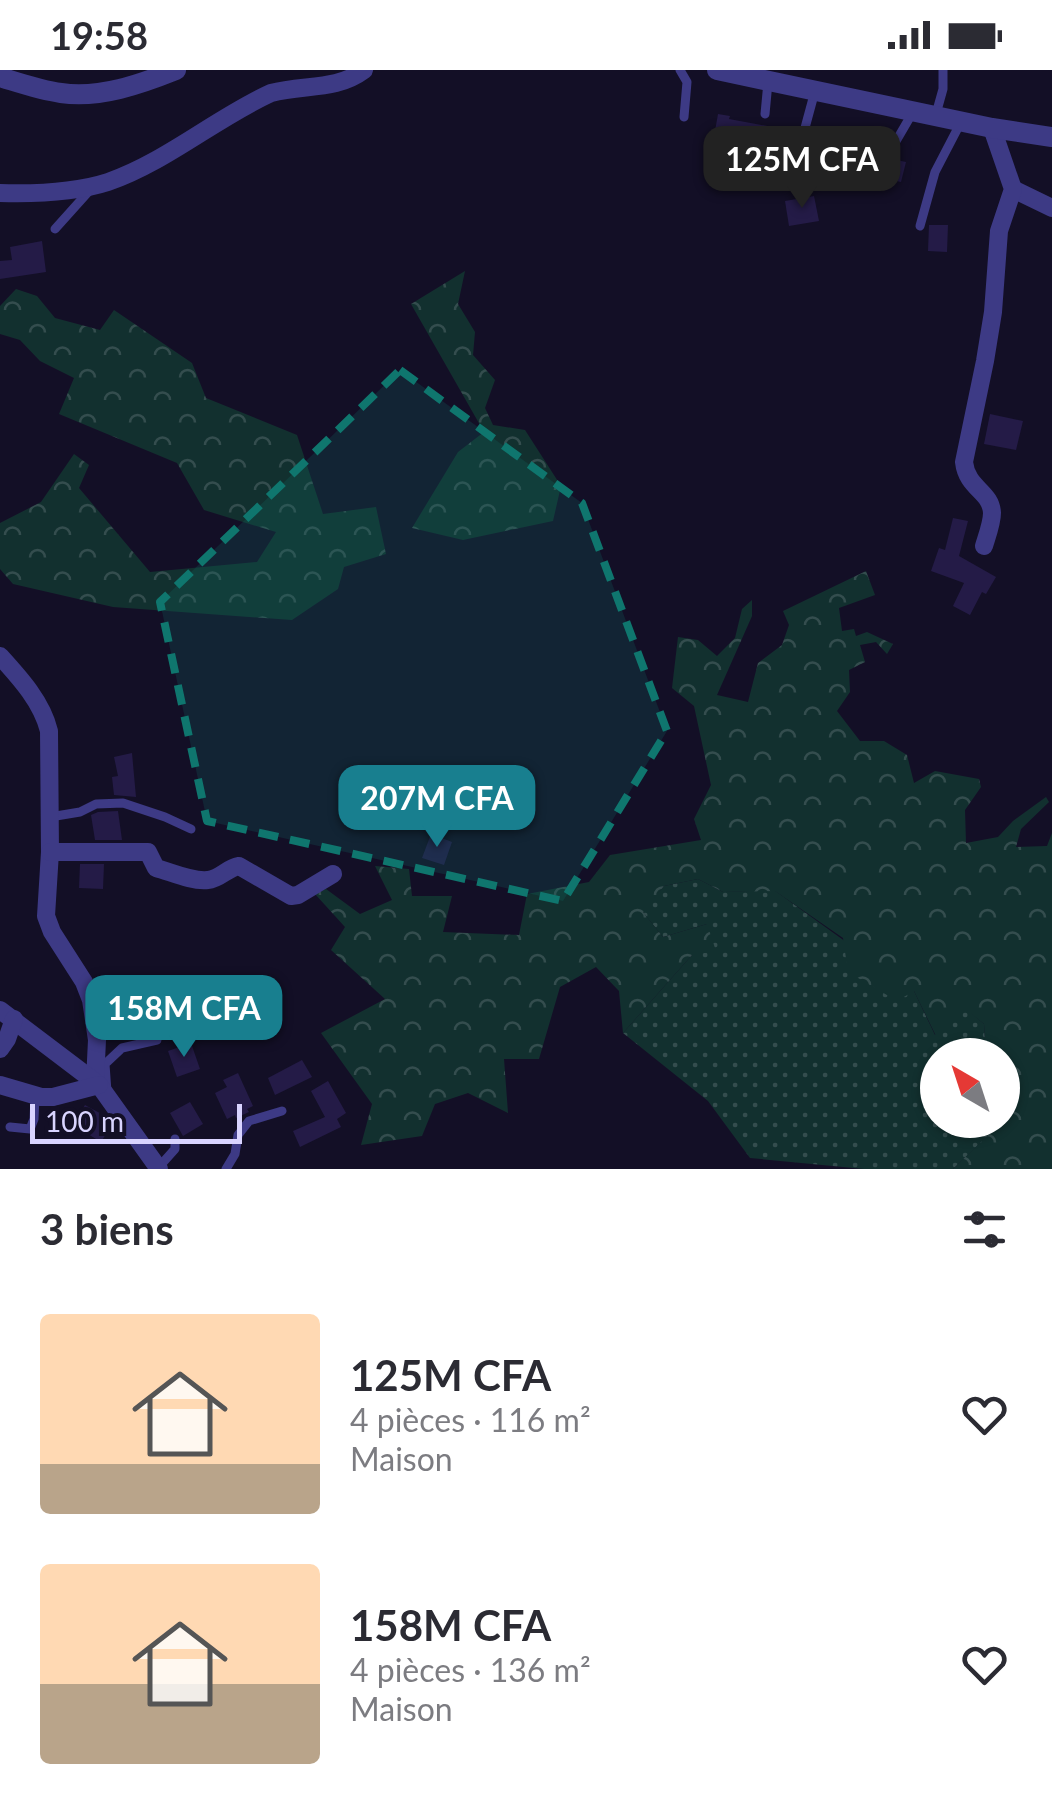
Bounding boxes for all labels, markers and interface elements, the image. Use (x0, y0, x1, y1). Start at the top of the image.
text: 19:58 (50, 12, 148, 58)
pin: 125M CFA (699, 126, 905, 211)
text: 125M CFA (725, 139, 879, 178)
pin: 207M CFA (334, 765, 540, 850)
text: 207M CFA (360, 778, 514, 817)
pin: 158M CFA (81, 975, 287, 1060)
text: 158M CFA (107, 988, 261, 1027)
north arrow (920, 1038, 1020, 1138)
map controls (920, 1038, 1020, 1138)
scale bar (30, 1099, 242, 1144)
text: 100 m (45, 1104, 124, 1138)
icon: filters (957, 1202, 1012, 1257)
text: 3 biens (40, 1204, 174, 1254)
text: 125M CFA (350, 1350, 551, 1400)
icon: home (120, 1354, 240, 1474)
icon: heart (957, 1387, 1012, 1442)
text: 4 pièces · 116 m² (350, 1400, 591, 1439)
text: Maison (350, 1439, 453, 1478)
text: 158M CFA (350, 1600, 551, 1650)
icon: home (120, 1604, 240, 1724)
icon: heart (957, 1637, 1012, 1692)
text: 4 pièces · 136 m² (350, 1650, 591, 1689)
text: Maison (350, 1689, 453, 1728)

